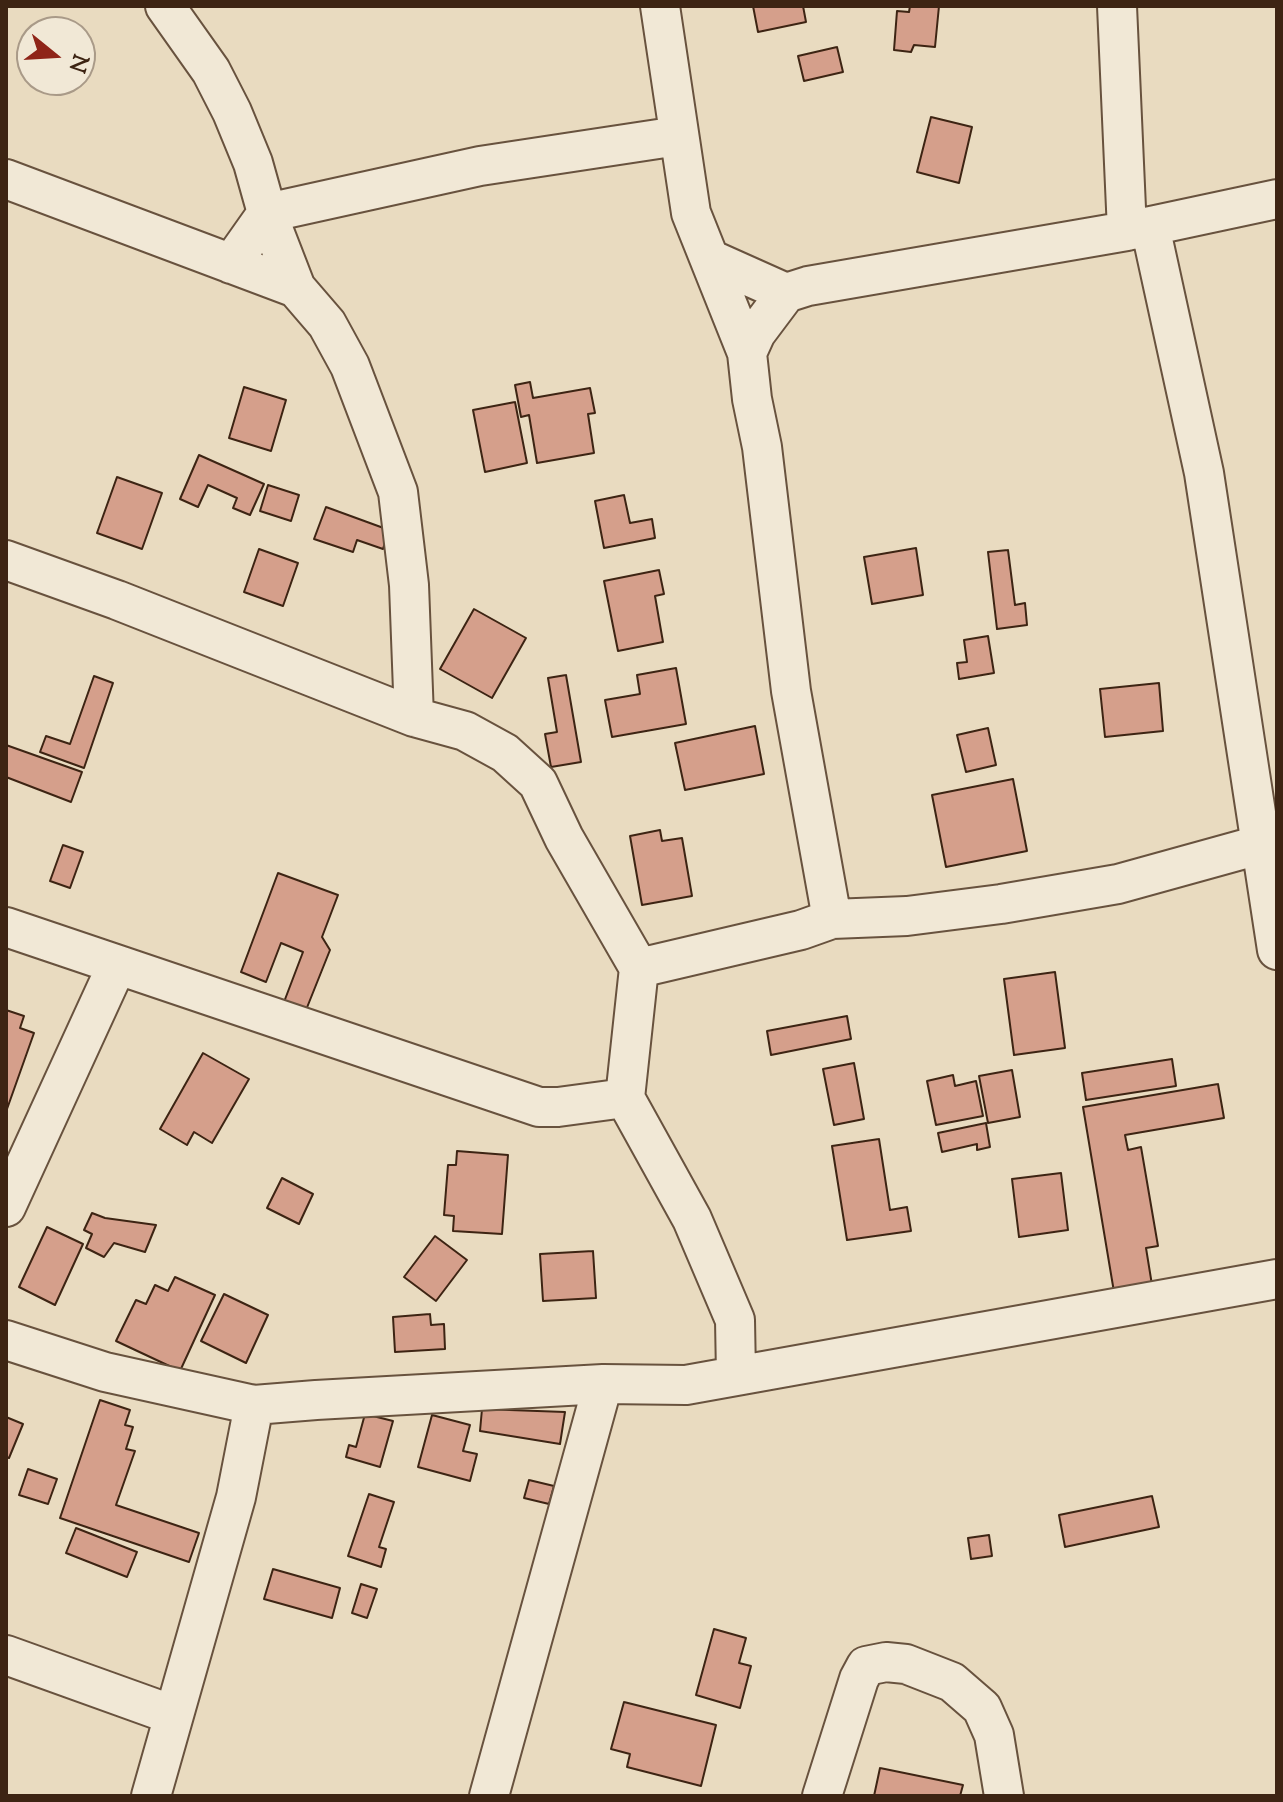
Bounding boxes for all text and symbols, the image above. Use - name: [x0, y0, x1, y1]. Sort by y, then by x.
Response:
- north arrow: [16, 16, 96, 96]
- text: N: [59, 50, 95, 76]

